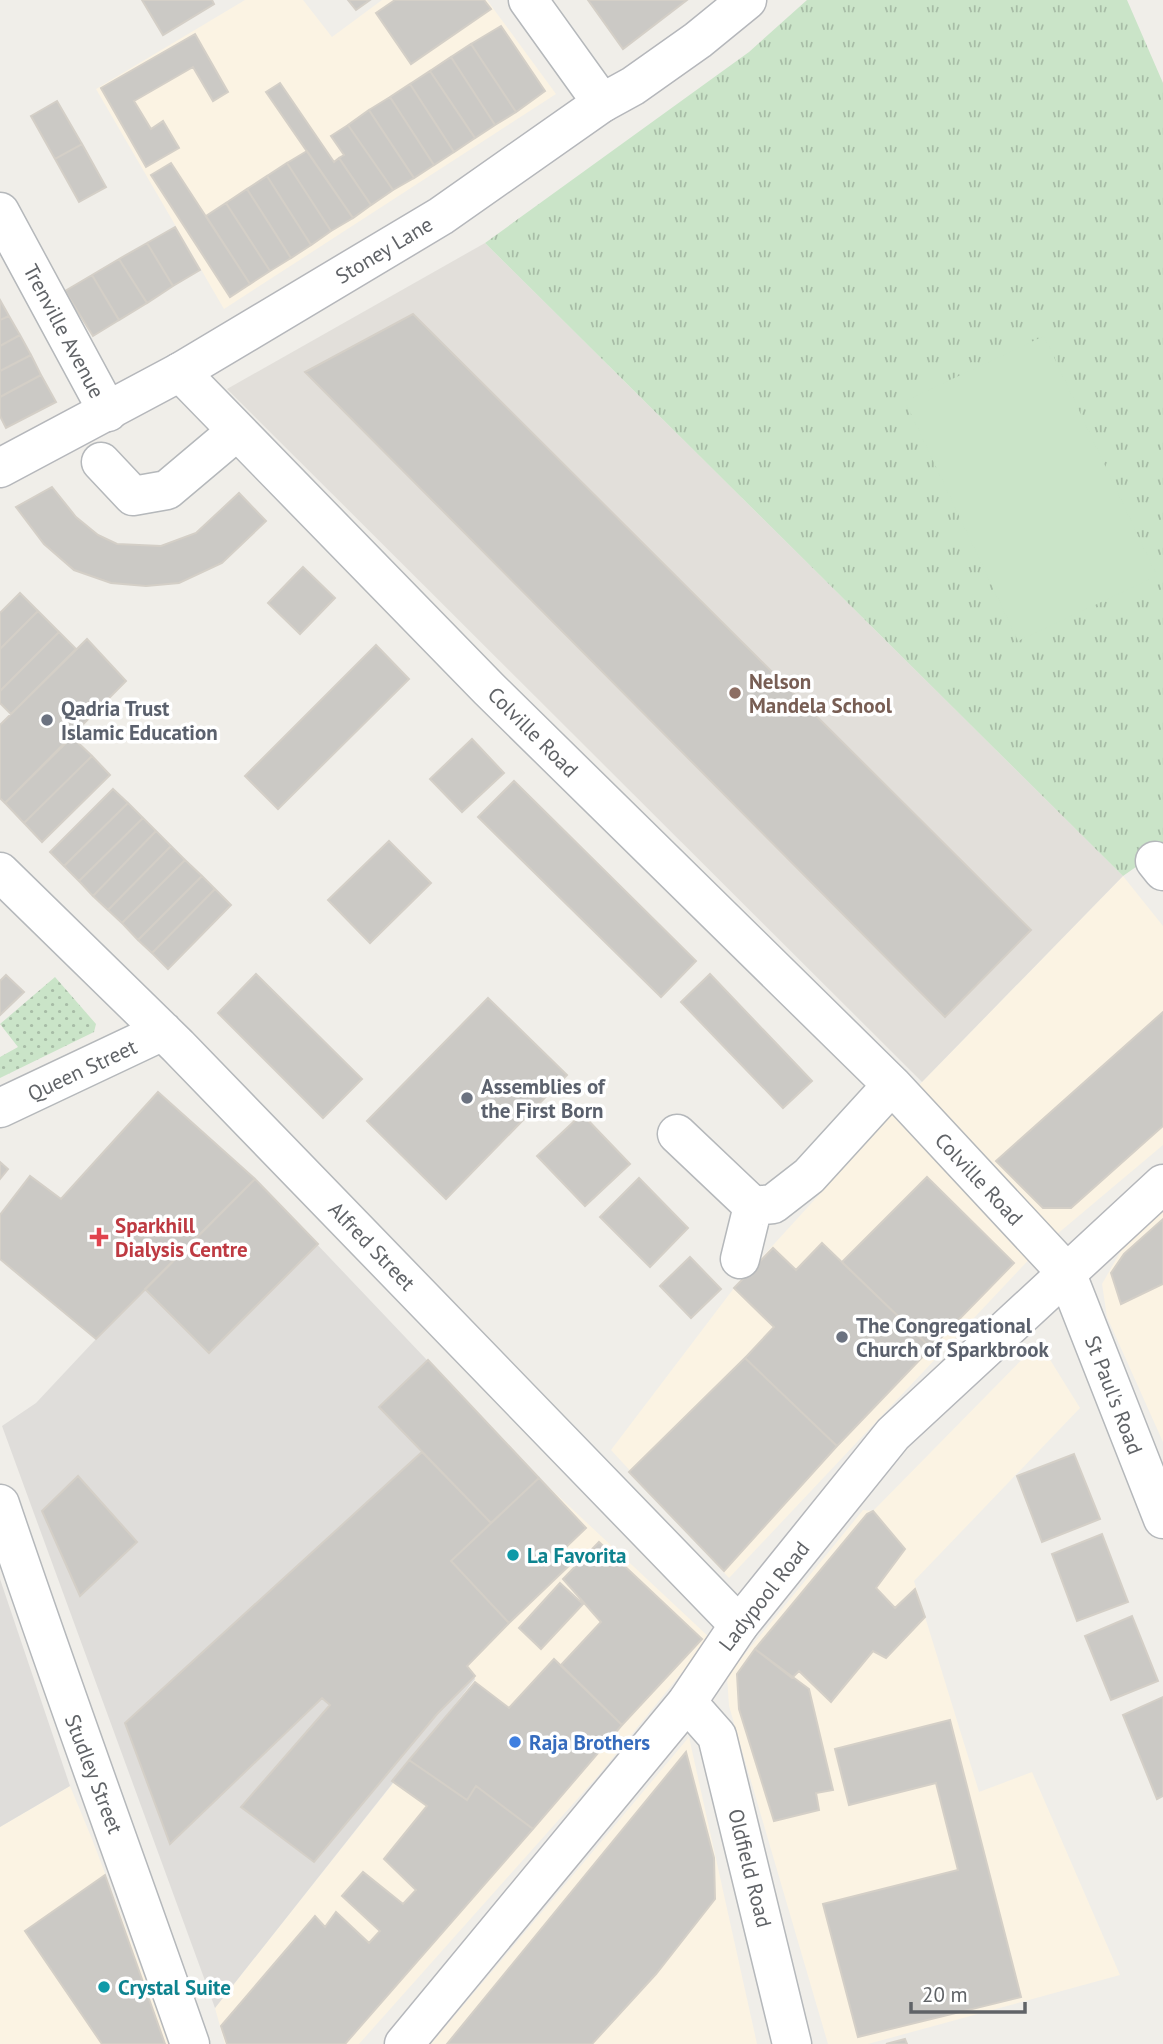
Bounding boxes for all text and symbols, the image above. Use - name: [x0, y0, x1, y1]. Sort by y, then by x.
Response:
- street label: Stoney Lane: [330, 210, 438, 290]
- street label: Trenville Avenue: [17, 259, 111, 403]
- place label: Nelson Mandela School: [749, 668, 893, 719]
- street label: Colville Road: [482, 681, 584, 783]
- marker: Nelson Mandela School: [727, 685, 743, 701]
- place label: Qadria Trust Islamic Education: [61, 695, 218, 746]
- marker: Qadria Trust Islamic Education: [39, 712, 55, 728]
- street label: Queen Street: [23, 1033, 141, 1107]
- place label: Assemblies of the First Born: [481, 1073, 606, 1124]
- marker: Assemblies of the First Born: [459, 1090, 475, 1106]
- street label: Colville Road: [929, 1127, 1029, 1231]
- street label: Alfred Street: [323, 1196, 421, 1296]
- place label: Sparkhill Dialysis Centre: [115, 1212, 248, 1263]
- marker: Sparkhill Dialysis Centre: [89, 1227, 109, 1247]
- place label: The Congregational Church of Sparkbrook: [856, 1312, 1050, 1363]
- marker: The Congregational Church of Sparkbrook: [834, 1329, 850, 1345]
- street label: St Paul's Road: [1079, 1332, 1149, 1458]
- street label: Ladypool Road: [713, 1536, 815, 1656]
- place label: La Favorita: [527, 1542, 627, 1569]
- marker: La Favorita: [505, 1547, 521, 1563]
- street label: Studley Street: [59, 1711, 129, 1837]
- place label: Raja Brothers: [529, 1729, 650, 1756]
- marker: Raja Brothers: [507, 1734, 523, 1750]
- street label: Oldfield Road: [722, 1806, 778, 1930]
- scale bar: [911, 1970, 1025, 2014]
- place label: Crystal Suite: [118, 1974, 231, 2001]
- marker: Crystal Suite: [96, 1979, 112, 1995]
- text: 20 m: [922, 1981, 968, 2008]

